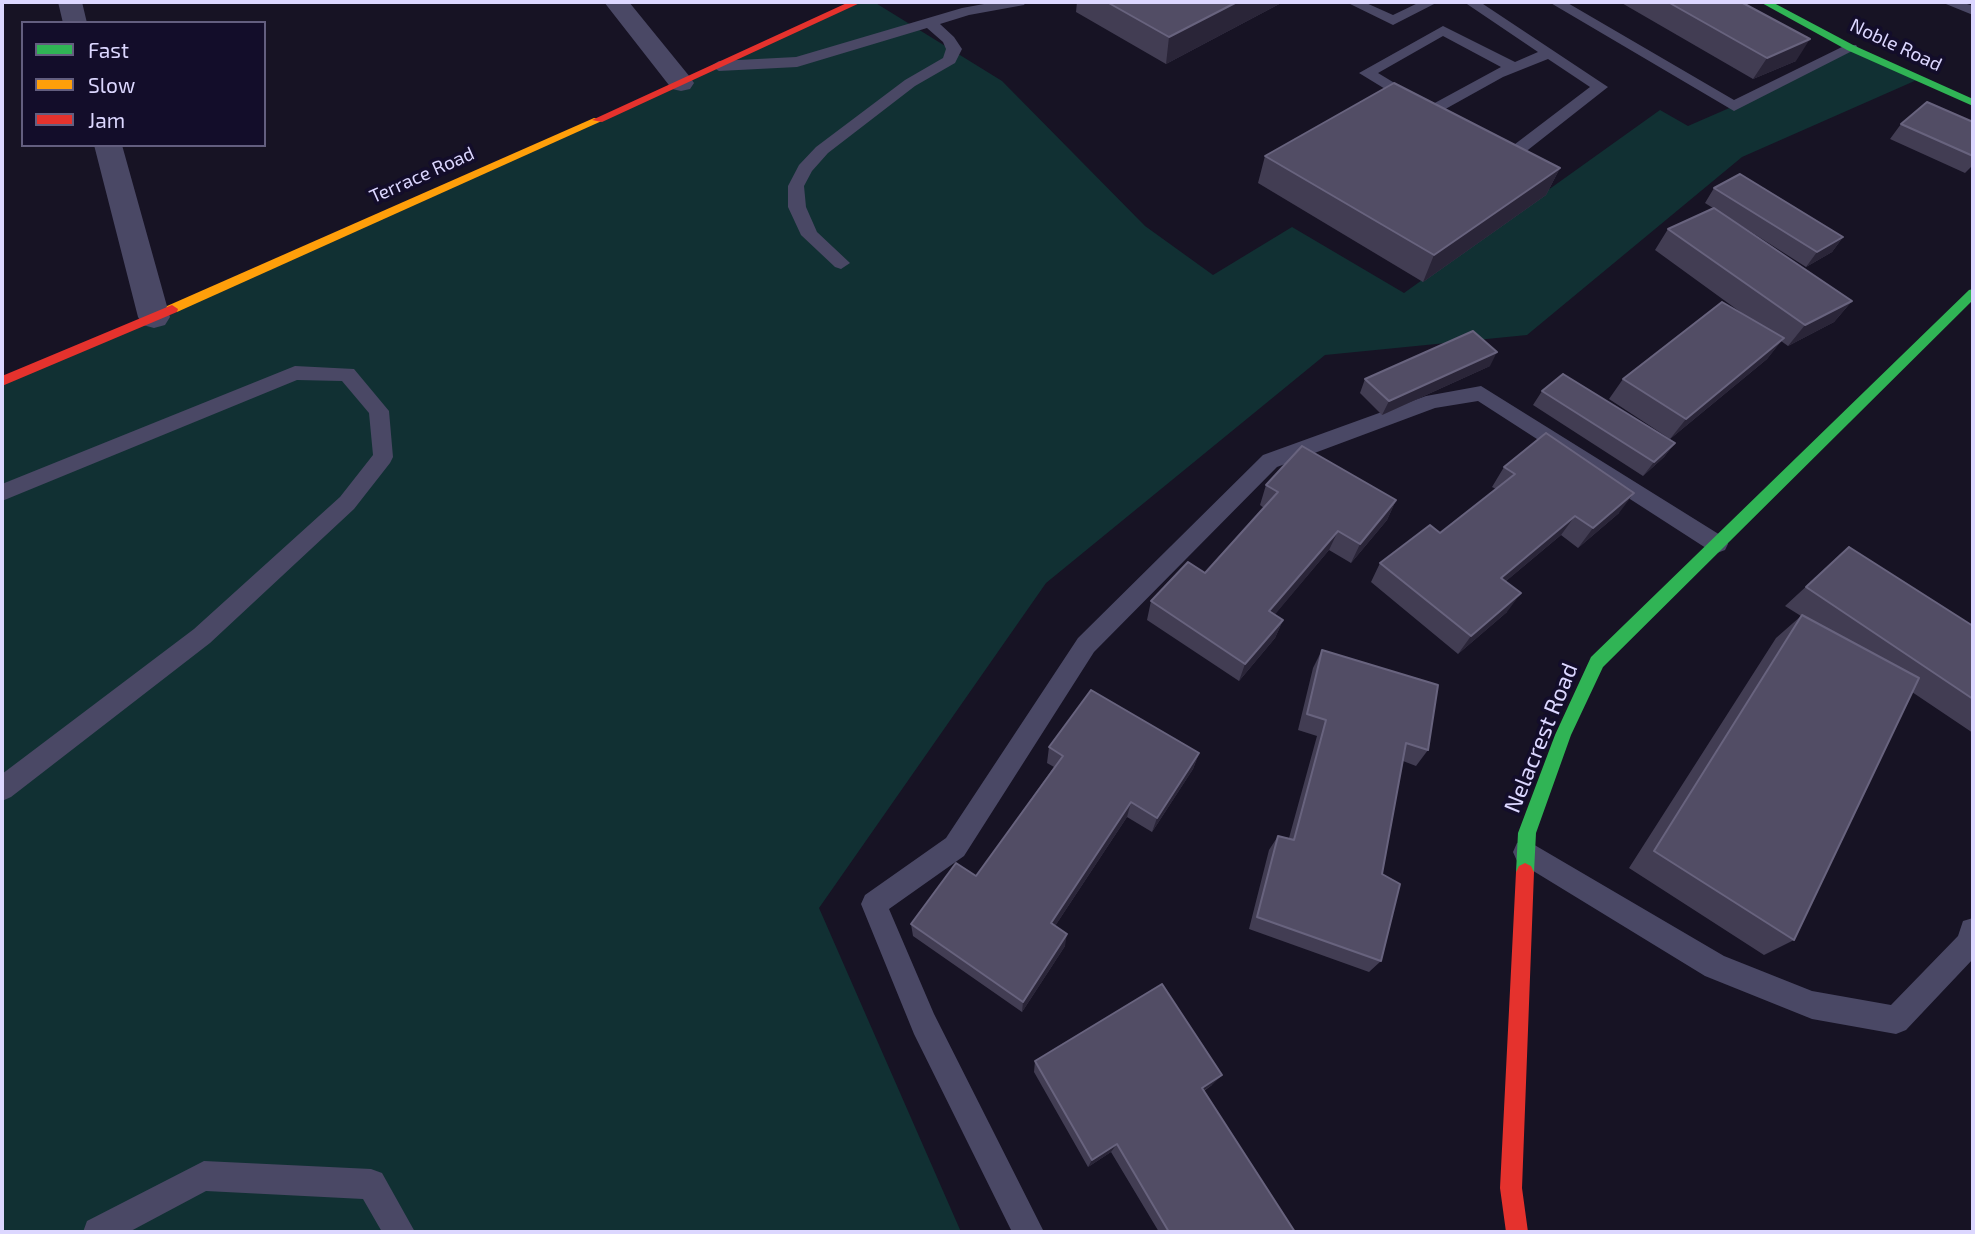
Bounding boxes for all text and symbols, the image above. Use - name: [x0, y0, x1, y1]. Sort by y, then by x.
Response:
- street label: Noble Road: [1846, 14, 1946, 76]
- legend: [21, 21, 266, 147]
- text: Fast: [88, 37, 129, 62]
- text: Slow: [88, 72, 135, 97]
- text: Jam: [88, 107, 125, 132]
- street label: Terrace Road: [366, 142, 478, 208]
- street label: Nelacrest Road: [1498, 659, 1584, 817]

